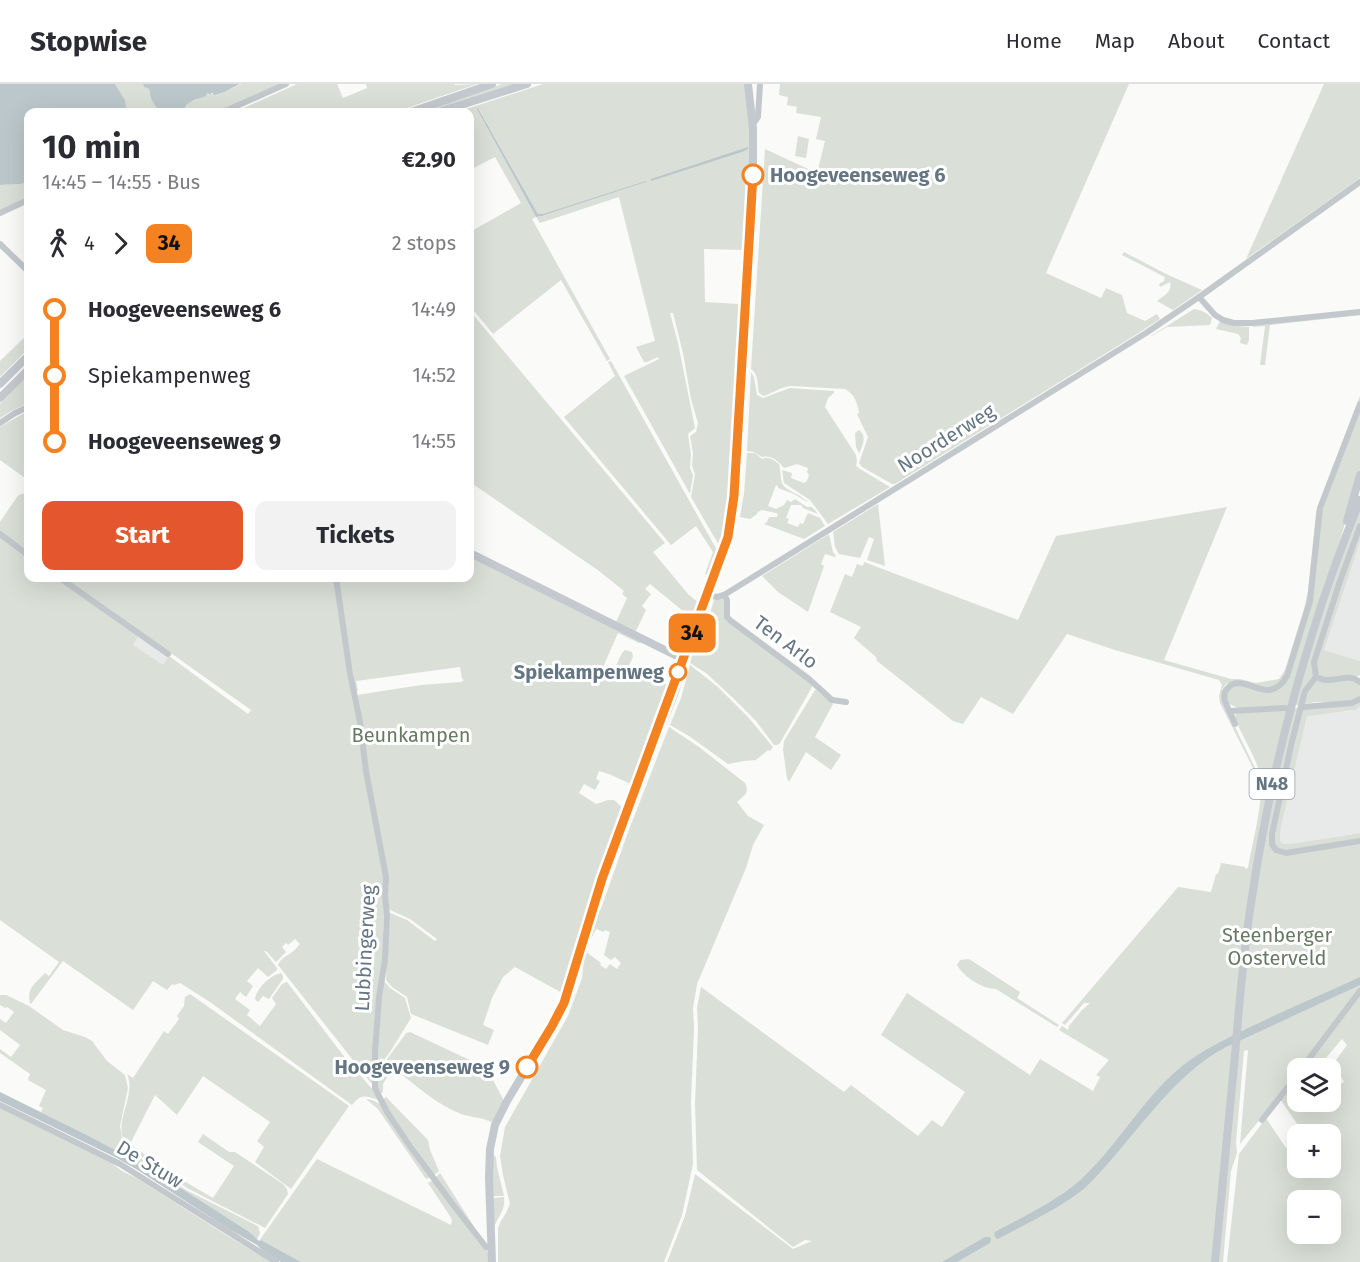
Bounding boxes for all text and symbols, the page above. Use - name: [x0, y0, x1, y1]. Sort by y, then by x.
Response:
- text: Stopwise: [30, 25, 147, 58]
- text: Home: [1006, 28, 1062, 54]
- text: Map: [1095, 28, 1135, 54]
- text: About: [1168, 28, 1225, 54]
- text: Contact: [1258, 28, 1330, 54]
- text: 10 min: [42, 127, 141, 167]
- text: €2.90: [402, 146, 456, 173]
- place label: Hoogeveenseweg 6: [770, 163, 946, 187]
- marker: Hoogeveenseweg 6: [742, 164, 764, 186]
- text: 14:45 – 14:55 · Bus: [42, 170, 200, 194]
- icon: walk: [42, 227, 75, 260]
- icon: forward: [104, 227, 137, 260]
- text: 34: [158, 230, 180, 256]
- text: 4: [84, 231, 95, 255]
- text: 2 stops: [392, 231, 456, 255]
- text: Hoogeveenseweg 6: [88, 296, 281, 323]
- text: 14:49: [411, 297, 456, 321]
- text: Spiekampenweg: [88, 362, 250, 389]
- text: 14:52: [412, 363, 456, 387]
- street label: Noorderweg: [893, 398, 1000, 477]
- text: Hoogeveenseweg 9: [88, 428, 281, 455]
- text: 14:55: [412, 429, 456, 453]
- button: Start: [42, 501, 243, 570]
- button: Tickets: [255, 501, 456, 570]
- street label: Ten Arlo: [749, 610, 823, 674]
- line badge: 34: [665, 614, 719, 652]
- text: 34: [681, 620, 703, 646]
- place label: Spiekampenweg: [514, 660, 665, 684]
- marker: Spiekampenweg: [669, 663, 687, 681]
- park label: Beunkampen: [352, 723, 470, 747]
- road number: N48: [1250, 769, 1294, 799]
- street label: Lubbingerweg: [350, 883, 380, 1012]
- park label: Steenberger Oosterveld: [1222, 923, 1332, 970]
- place label: Hoogeveenseweg 9: [334, 1055, 510, 1079]
- marker: Hoogeveenseweg 9: [516, 1056, 538, 1078]
- map controls: [1287, 1058, 1341, 1244]
- button: layers: [1287, 1058, 1341, 1112]
- button: +: [1287, 1124, 1341, 1178]
- street label: De Stuw: [112, 1135, 188, 1193]
- button: −: [1287, 1190, 1341, 1244]

